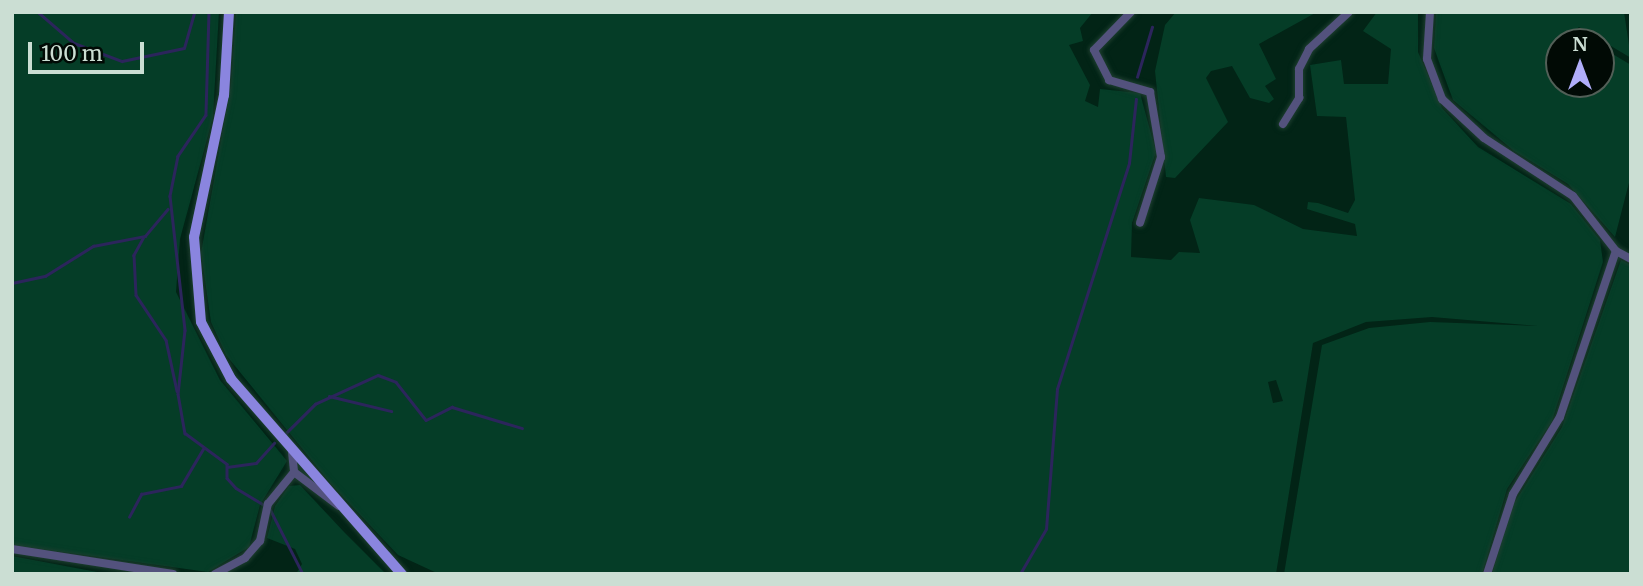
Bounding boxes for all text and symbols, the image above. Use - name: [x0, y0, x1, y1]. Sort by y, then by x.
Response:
- scale bar: [32, 28, 147, 72]
- north arrow: [1545, 28, 1615, 98]
- text: N: [1572, 32, 1588, 56]
- text: 100 m: [41, 40, 103, 67]

